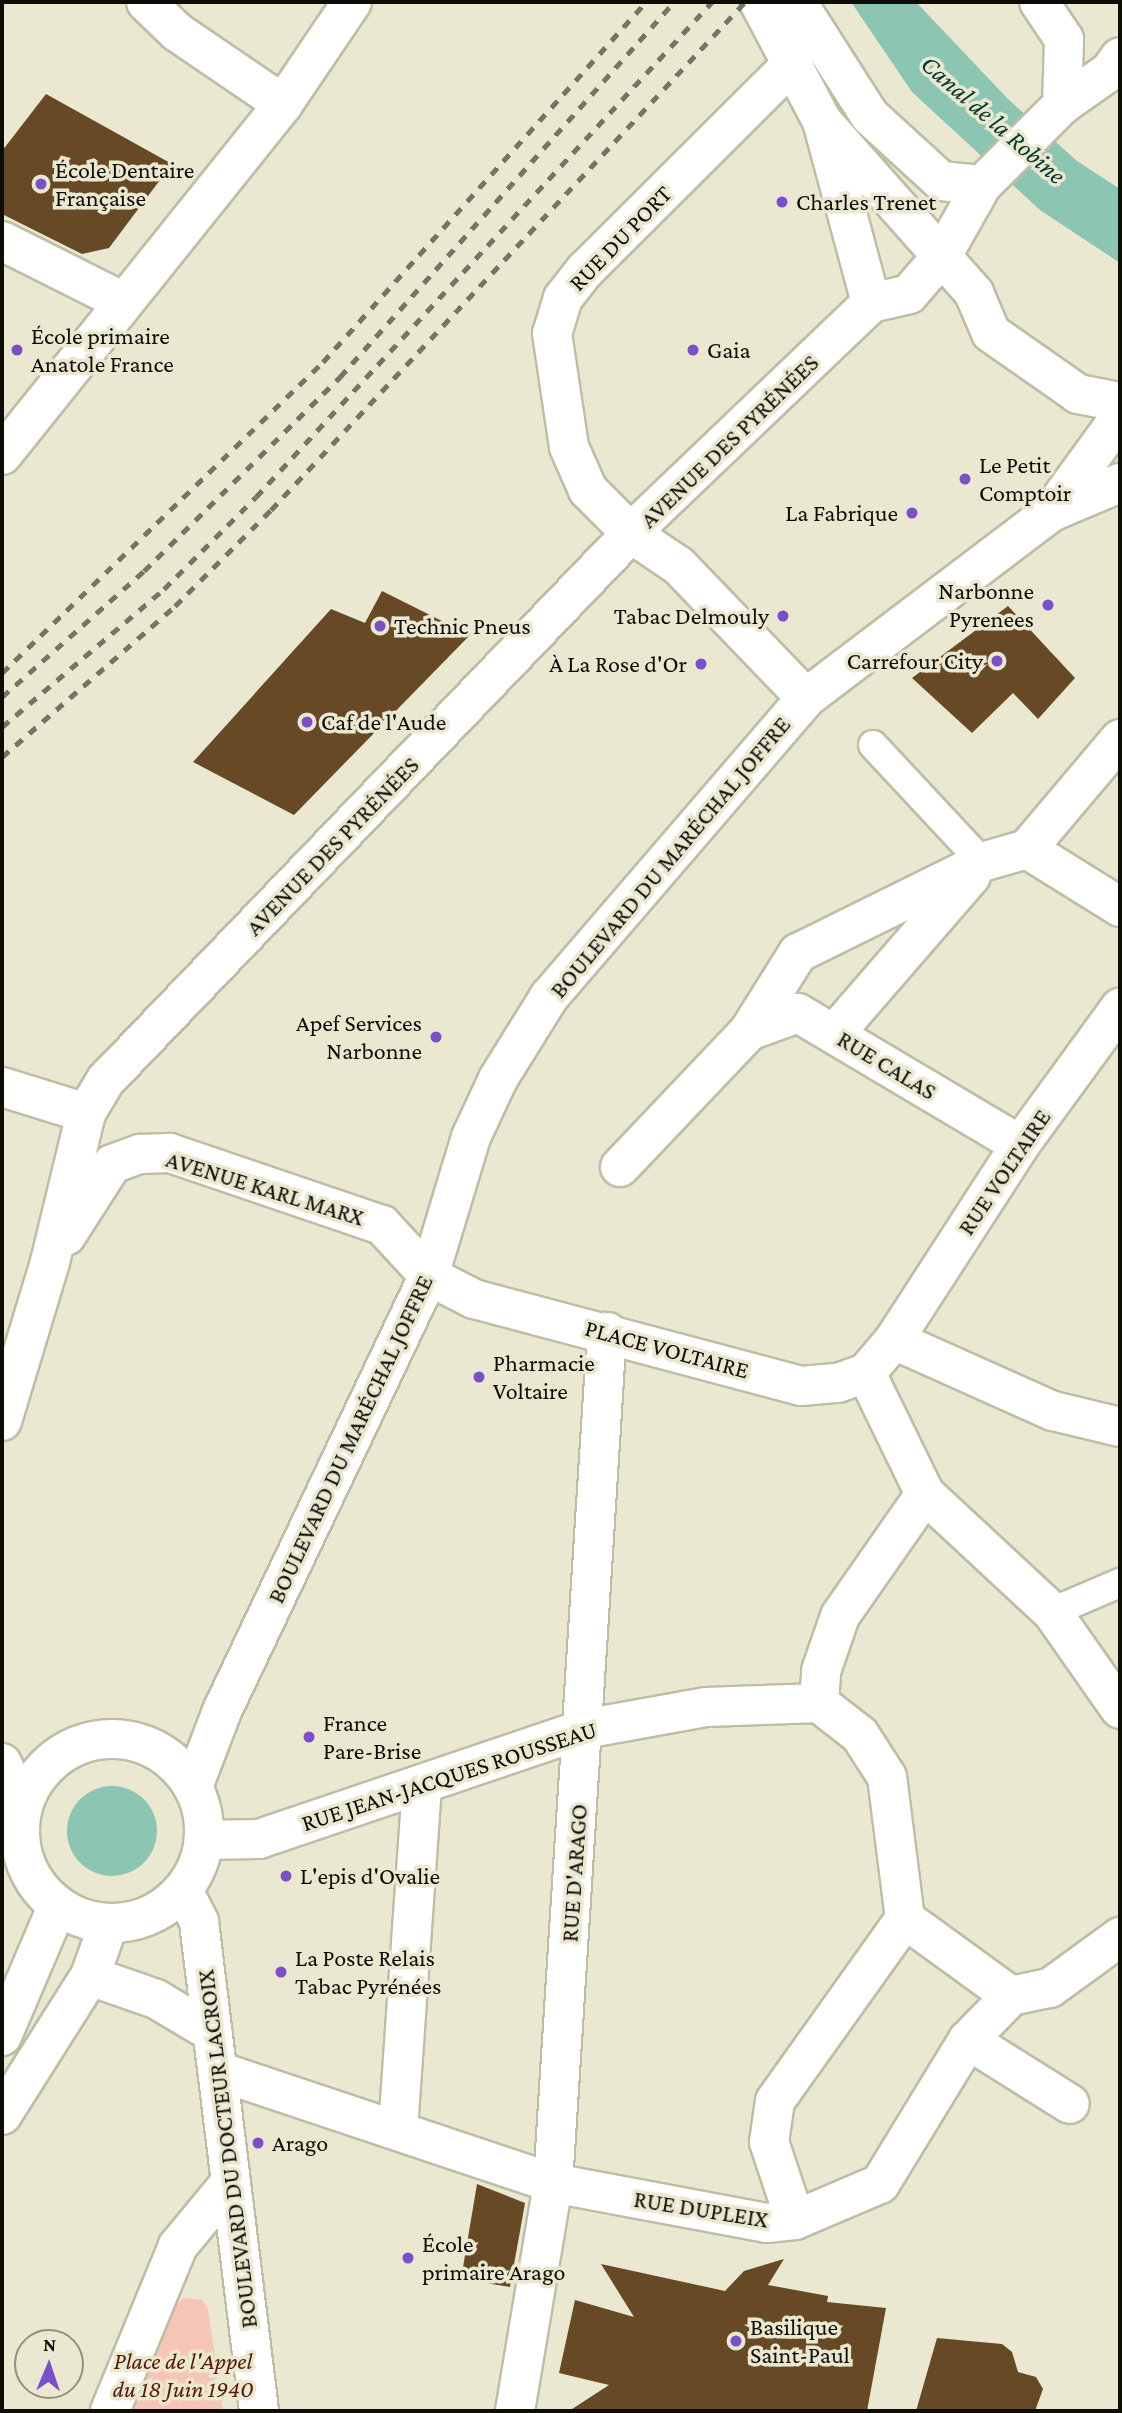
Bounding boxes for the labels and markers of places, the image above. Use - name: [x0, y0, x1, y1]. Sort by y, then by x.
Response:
- place label: École Dentaire Française: [55, 156, 194, 212]
- marker: École Dentaire Française: [33, 176, 49, 192]
- place label: Charles Trenet: [796, 188, 936, 216]
- marker: Charles Trenet: [774, 194, 790, 210]
- place label: École primaire Anatole France: [31, 322, 174, 378]
- place label: Gaia: [707, 336, 751, 364]
- marker: École primaire Anatole France: [9, 342, 25, 358]
- marker: Gaia: [685, 342, 701, 358]
- place label: Le Petit Comptoir: [979, 451, 1071, 507]
- marker: Le Petit Comptoir: [957, 471, 973, 487]
- place label: La Fabrique: [785, 499, 898, 527]
- marker: La Fabrique: [904, 505, 920, 521]
- place label: Narbonne Pyrenees: [938, 577, 1034, 633]
- marker: Narbonne Pyrenees: [1040, 597, 1056, 613]
- place label: Tabac Delmouly: [614, 602, 769, 630]
- marker: Tabac Delmouly: [775, 608, 791, 624]
- place label: Technic Pneus: [394, 612, 531, 640]
- marker: Technic Pneus: [372, 618, 388, 634]
- place label: Carrefour City: [847, 647, 983, 675]
- place label: À La Rose d'Or: [549, 650, 687, 678]
- marker: Carrefour City: [989, 653, 1005, 669]
- marker: À La Rose d'Or: [693, 656, 709, 672]
- place label: Caf de l'Aude: [321, 708, 446, 736]
- marker: Caf de l'Aude: [299, 714, 315, 730]
- place label: Apef Services Narbonne: [296, 1009, 422, 1065]
- marker: Apef Services Narbonne: [428, 1029, 444, 1045]
- place label: Pharmacie Voltaire: [493, 1349, 595, 1405]
- marker: Pharmacie Voltaire: [471, 1369, 487, 1385]
- place label: France Pare-Brise: [323, 1709, 421, 1765]
- marker: France Pare-Brise: [301, 1729, 317, 1745]
- place label: L'epis d'Ovalie: [300, 1862, 440, 1890]
- marker: L'epis d'Ovalie: [278, 1868, 294, 1884]
- place label: La Poste Relais Tabac Pyrénées: [295, 1944, 441, 2000]
- marker: La Poste Relais Tabac Pyrénées: [273, 1964, 289, 1980]
- place label: Arago: [272, 2129, 328, 2157]
- marker: Arago: [250, 2135, 266, 2151]
- place label: École primaire Arago: [422, 2230, 565, 2286]
- marker: École primaire Arago: [400, 2250, 416, 2266]
- place label: Basilique Saint-Paul: [750, 2313, 850, 2369]
- marker: Basilique Saint-Paul: [728, 2333, 744, 2349]

